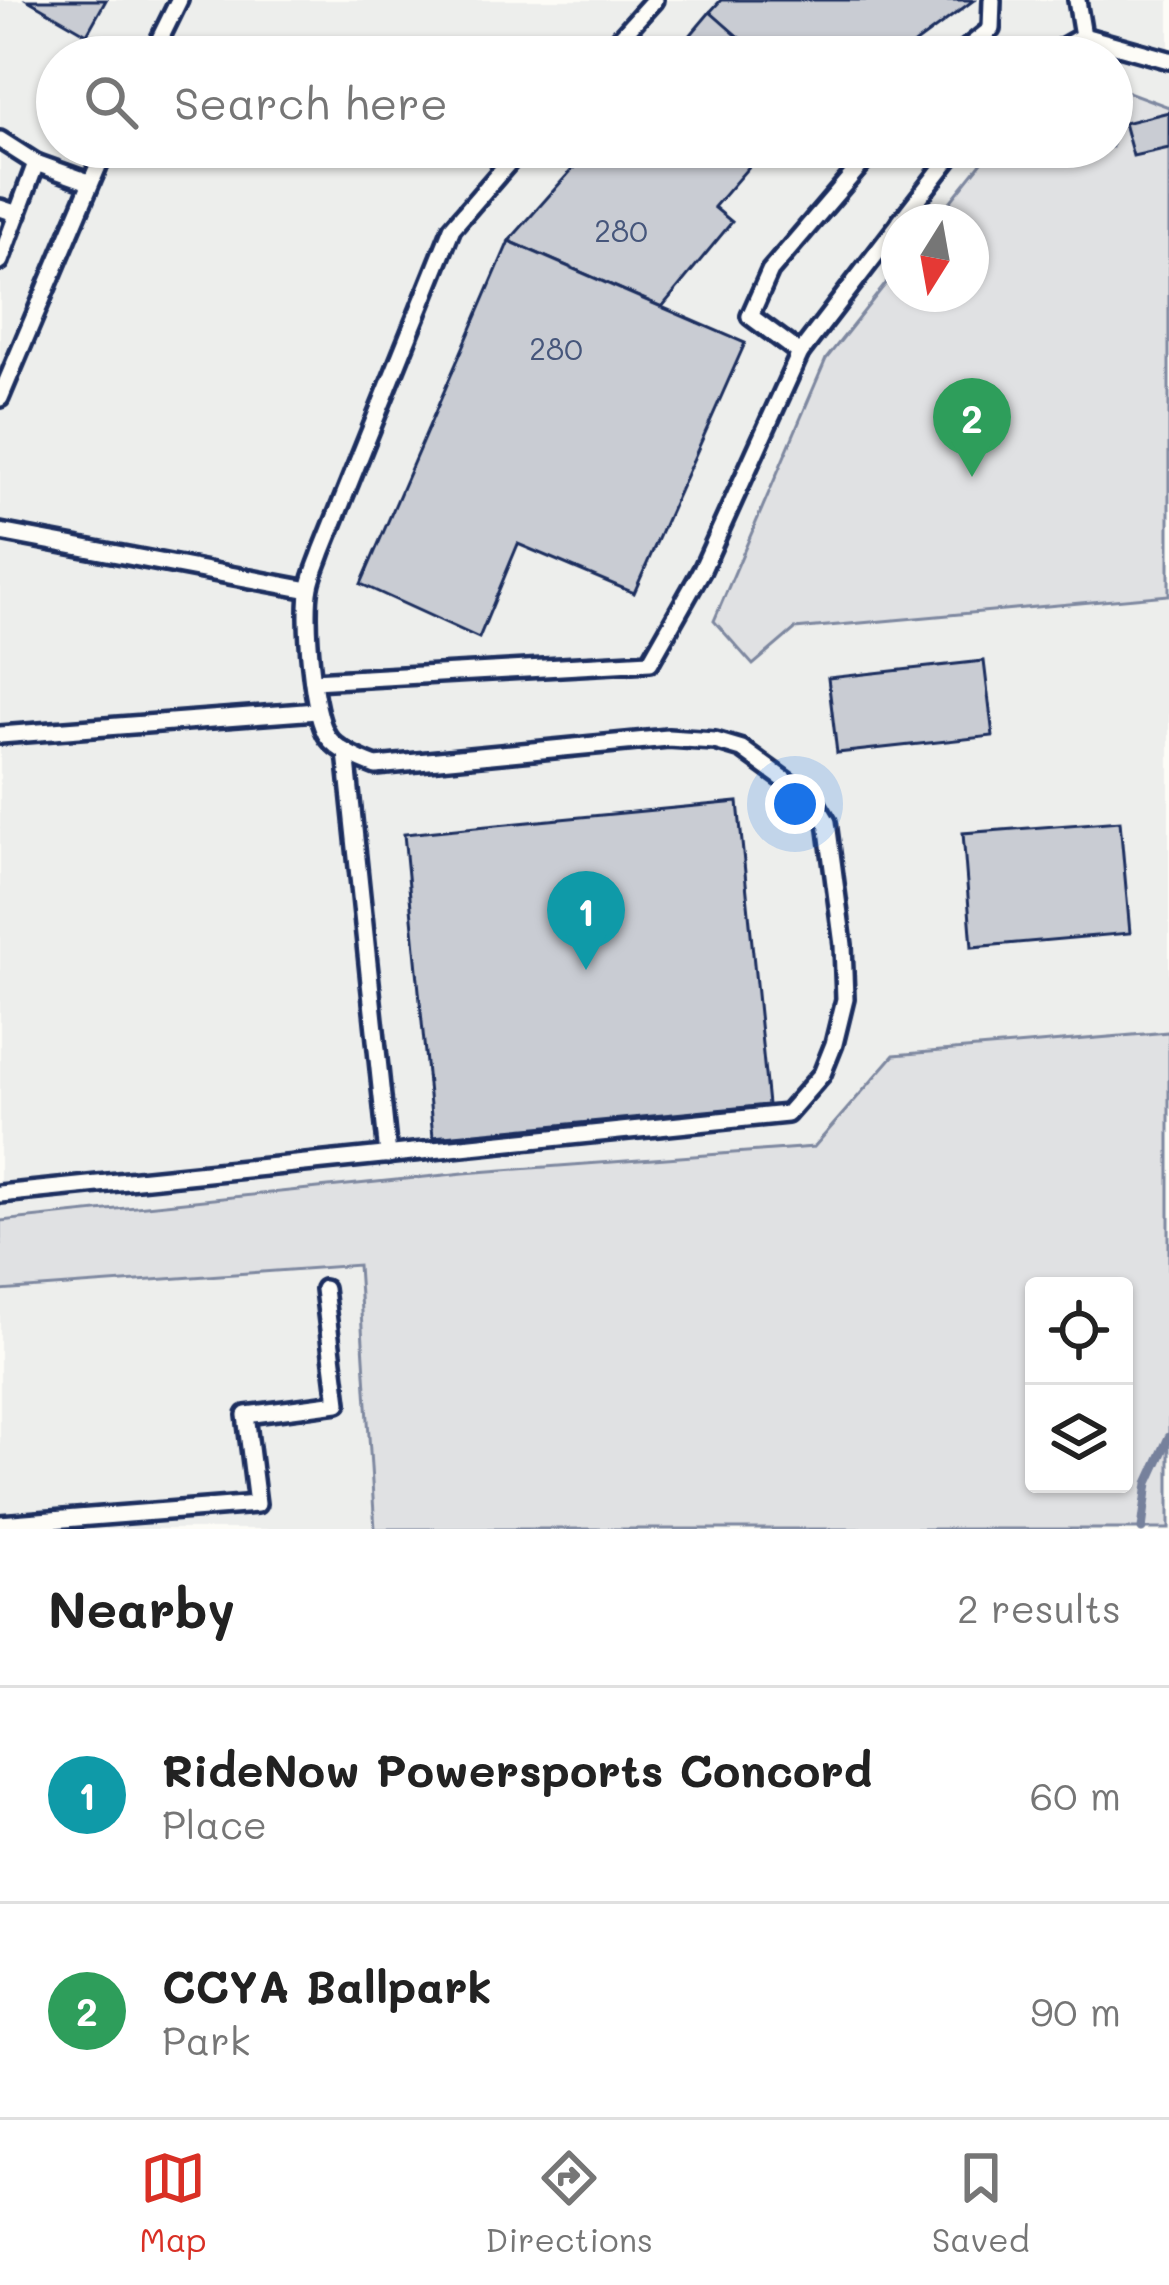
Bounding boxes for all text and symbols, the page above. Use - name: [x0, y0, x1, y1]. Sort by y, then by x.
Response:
- search box: [36, 36, 1133, 168]
- icon: search: [78, 69, 144, 135]
- text: Search here: [174, 73, 448, 131]
- north arrow: [881, 204, 989, 312]
- house number: 280: [594, 210, 648, 250]
- house number: 280: [529, 328, 583, 368]
- pin: 2: [933, 378, 1011, 477]
- your location: [765, 774, 825, 834]
- pin: 1: [547, 871, 625, 970]
- map controls: [1025, 1277, 1133, 1493]
- button: locate: [1025, 1277, 1133, 1385]
- button: layers: [1025, 1385, 1133, 1493]
- text: Nearby: [48, 1574, 235, 1641]
- text: 2 results: [957, 1582, 1121, 1633]
- text: RideNow Powersports Concord: [162, 1740, 872, 1798]
- text: 1: [78, 1769, 96, 1820]
- text: 60 m: [1030, 1769, 1121, 1820]
- text: Place: [162, 1798, 267, 1849]
- text: CCYA Ballpark: [162, 1956, 492, 2014]
- text: 2: [76, 1985, 98, 2036]
- text: 90 m: [1030, 1985, 1121, 2036]
- text: Park: [162, 2014, 250, 2065]
- tab: Map: [139, 2145, 207, 2260]
- tab: Directions: [485, 2145, 653, 2260]
- tab: Saved: [932, 2145, 1030, 2260]

